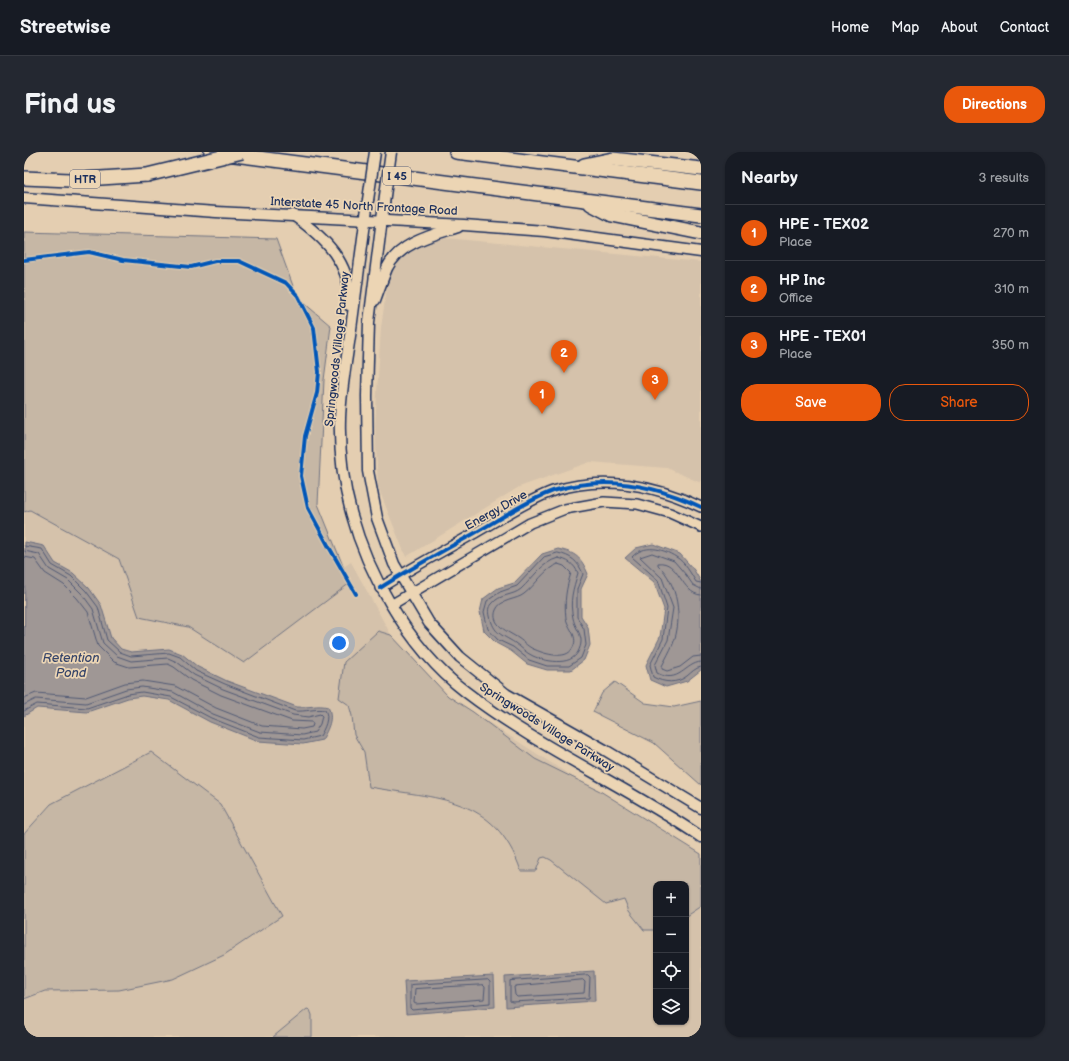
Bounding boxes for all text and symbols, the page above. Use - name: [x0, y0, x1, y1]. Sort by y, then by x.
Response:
- text: Streetwise: [20, 16, 111, 39]
- text: Home: [831, 19, 869, 36]
- text: Map: [891, 19, 919, 36]
- text: About: [941, 19, 978, 36]
- text: Contact: [1000, 19, 1049, 36]
- button: Directions: [944, 86, 1045, 123]
- text: Find us: [24, 88, 116, 121]
- road number: I 45: [383, 167, 411, 185]
- text: Nearby: [741, 168, 798, 188]
- road number: HTR: [70, 170, 100, 188]
- text: 3 results: [978, 170, 1029, 186]
- street label: Interstate 45 North Frontage Road: [270, 194, 458, 219]
- text: HPE - TEX02: [779, 215, 869, 234]
- text: 1: [751, 225, 757, 241]
- text: 270 m: [993, 225, 1029, 241]
- text: Place: [779, 234, 812, 250]
- street label: Springwoods Village Parkway: [322, 270, 353, 428]
- text: HP Inc: [779, 271, 825, 290]
- text: 2: [750, 281, 758, 297]
- text: 310 m: [994, 281, 1029, 297]
- text: Office: [779, 290, 813, 306]
- text: HPE - TEX01: [779, 327, 866, 346]
- text: 3: [750, 337, 758, 353]
- text: 350 m: [992, 337, 1029, 353]
- pin: 2: [551, 340, 577, 373]
- text: Place: [779, 346, 812, 362]
- pin: 3: [642, 367, 668, 400]
- pin: 1: [529, 381, 555, 414]
- button: Save: [741, 384, 881, 421]
- button: Share: [889, 384, 1029, 421]
- street label: Energy Drive: [462, 487, 530, 534]
- your location: [329, 633, 349, 653]
- water label: Retention Pond: [42, 650, 100, 681]
- street label: Springwoods Village Parkway: [477, 680, 617, 775]
- map controls: [653, 881, 689, 1025]
- button: +: [653, 881, 689, 917]
- button: −: [653, 917, 689, 953]
- button: locate: [653, 953, 689, 989]
- button: layers: [653, 989, 689, 1025]

